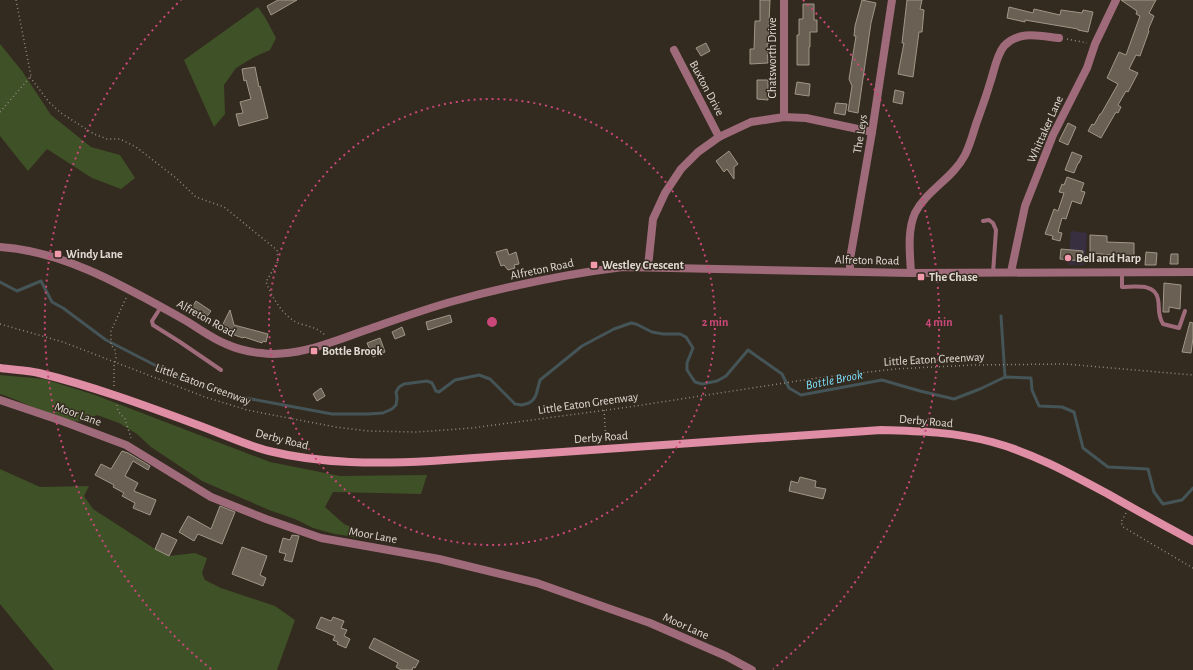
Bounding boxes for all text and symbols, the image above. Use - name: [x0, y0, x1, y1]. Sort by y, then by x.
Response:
- street label: Chatsworth Drive: [766, 18, 778, 98]
- street label: Buxton Drive: [688, 59, 726, 117]
- street label: Whittaker Lane: [1025, 94, 1065, 164]
- street label: The Leys: [851, 114, 870, 155]
- place label: Windy Lane: [66, 248, 123, 261]
- marker: Windy Lane: [53, 249, 63, 259]
- place label: Bell and Harp: [1076, 252, 1141, 264]
- street label: Alfreton Road: [835, 253, 899, 267]
- marker: Bell and Harp: [1063, 253, 1073, 263]
- street label: Alfreton Road: [509, 256, 575, 282]
- place label: Westley Crescent: [602, 259, 684, 272]
- marker: Westley Crescent: [589, 260, 599, 270]
- place label: The Chase: [929, 271, 978, 283]
- marker: The Chase: [916, 272, 926, 282]
- street label: Alfreton Road: [175, 297, 237, 339]
- centre of rings: [485, 315, 499, 329]
- text: 2 min: [702, 316, 728, 328]
- text: 4 min: [925, 316, 953, 328]
- place label: Bottle Brook: [322, 345, 382, 357]
- marker: Bottle Brook: [309, 346, 319, 356]
- street label: Little Eaton Greenway: [883, 350, 985, 369]
- street label: Little Eaton Greenway: [153, 361, 252, 408]
- water label: Bottle Brook: [805, 369, 864, 392]
- street label: Little Eaton Greenway: [537, 390, 639, 417]
- street label: Moor Lane: [53, 400, 103, 428]
- street label: Derby Road: [898, 413, 953, 430]
- street label: Derby Road: [254, 427, 310, 452]
- street label: Derby Road: [574, 429, 629, 446]
- street label: Moor Lane: [348, 525, 398, 545]
- street label: Moor Lane: [661, 611, 711, 641]

